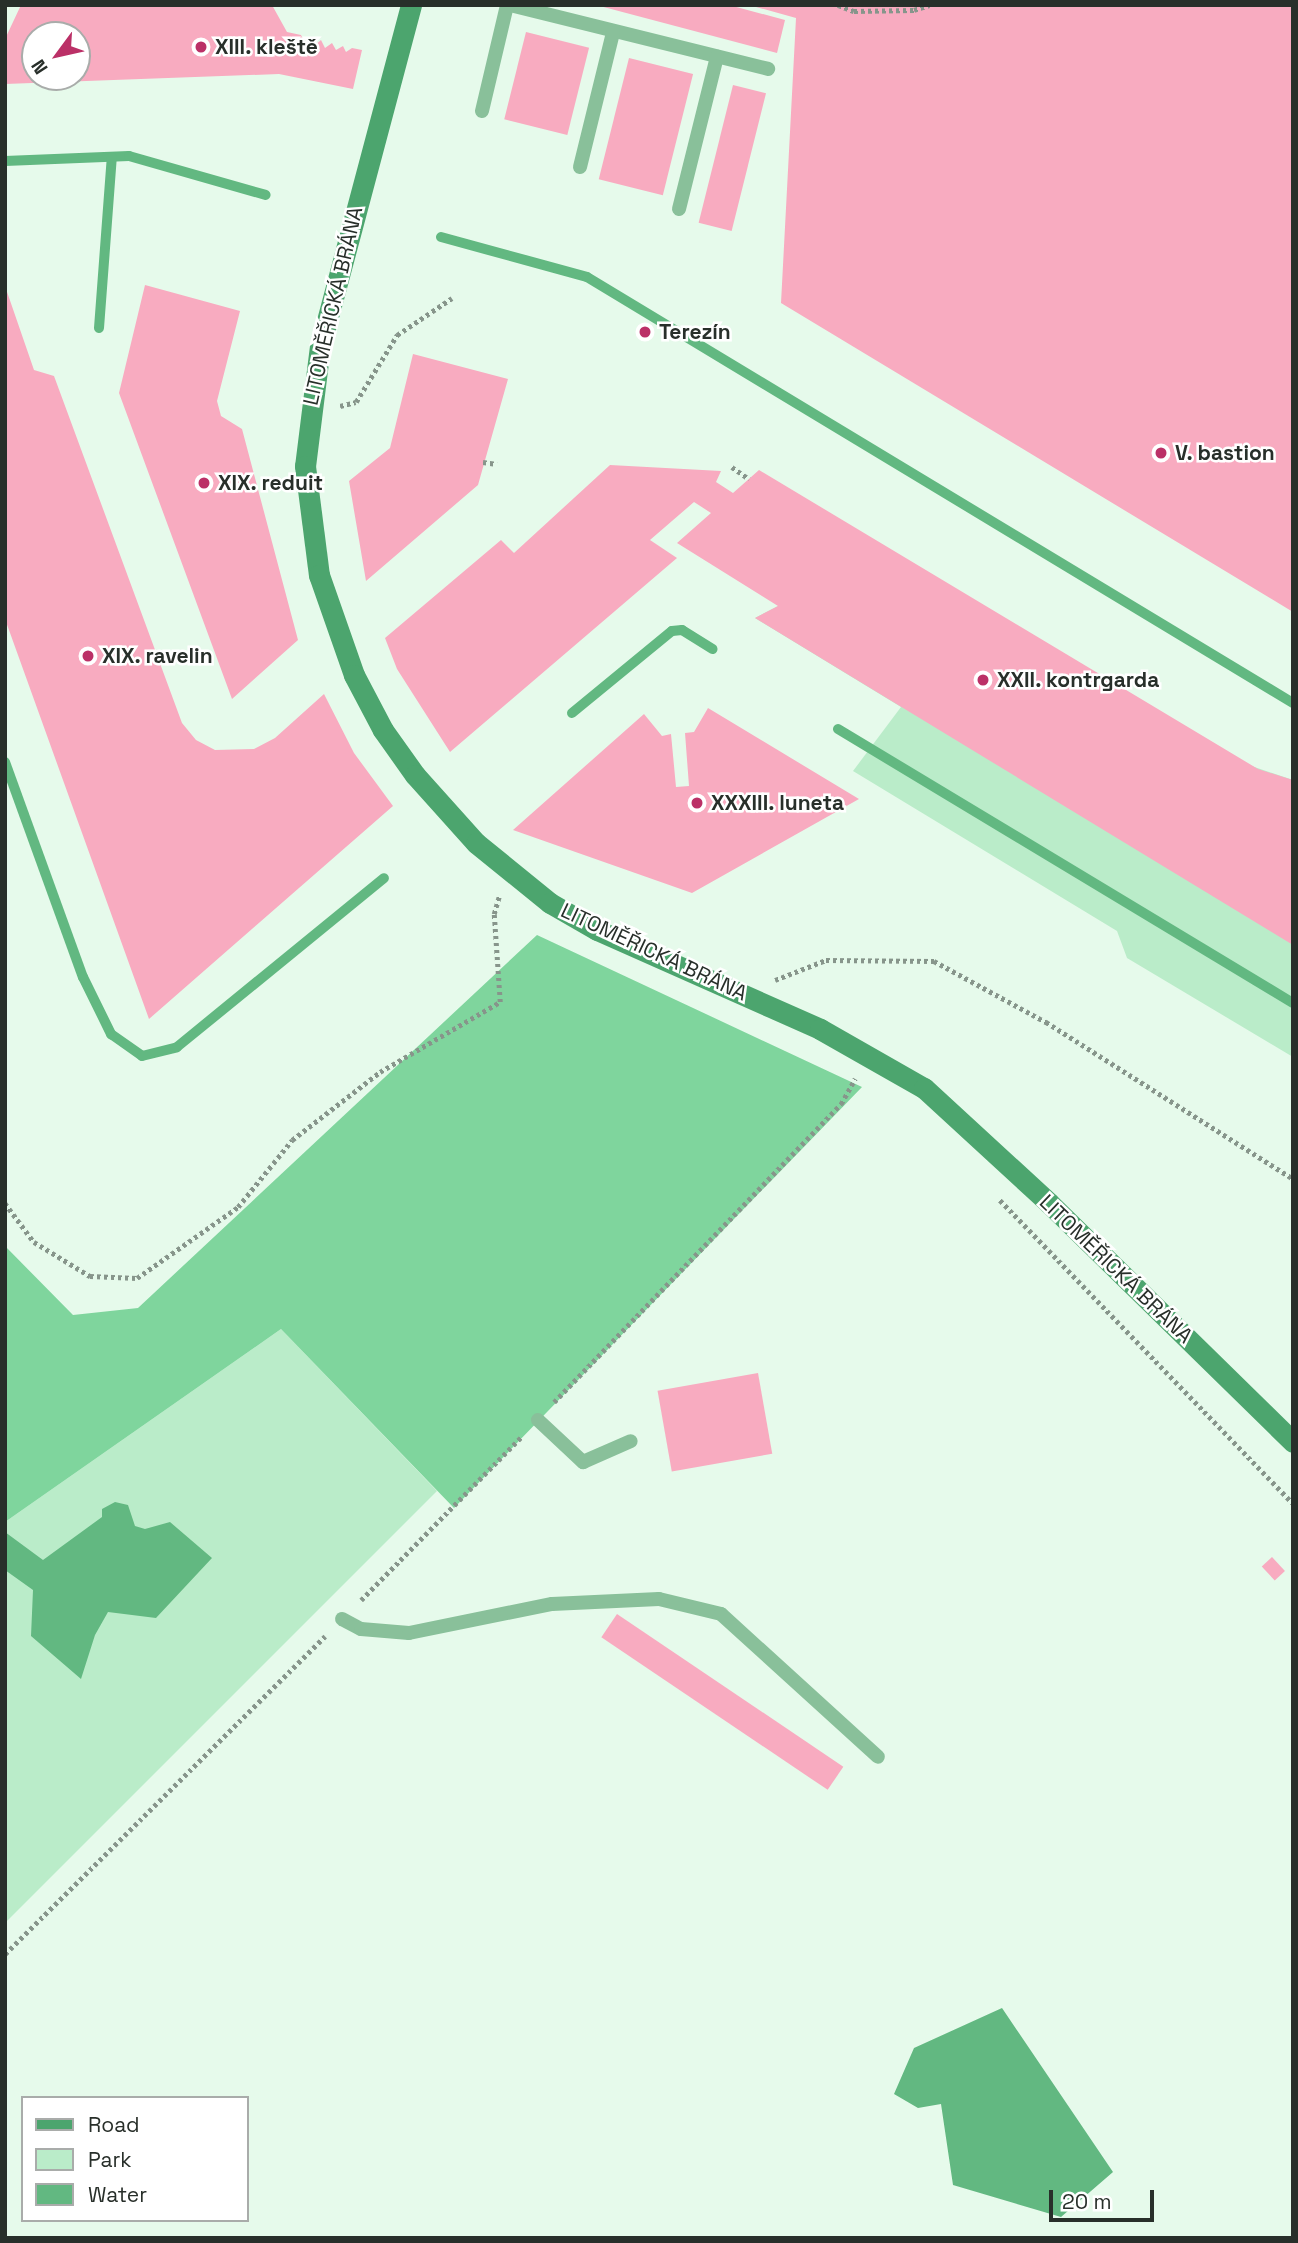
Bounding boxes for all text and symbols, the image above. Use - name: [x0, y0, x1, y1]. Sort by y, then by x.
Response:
- north arrow: [21, 21, 91, 91]
- place label: XIII. kleště: [215, 34, 318, 60]
- marker: XIII. kleště: [193, 39, 209, 55]
- text: N: [26, 54, 54, 79]
- street label: LITOMĚŘICKÁ BRÁNA: [298, 204, 368, 408]
- place label: Terezín: [659, 319, 731, 345]
- marker: Terezín: [637, 324, 653, 340]
- place label: V. bastion: [1175, 440, 1275, 466]
- marker: V. bastion: [1153, 445, 1169, 461]
- place label: XIX. reduit: [218, 470, 324, 496]
- marker: XIX. reduit: [196, 475, 212, 491]
- place label: XIX. ravelin: [102, 643, 213, 669]
- marker: XIX. ravelin: [80, 648, 96, 664]
- place label: XXII. kontrgarda: [997, 667, 1160, 693]
- marker: XXII. kontrgarda: [975, 672, 991, 688]
- place label: XXXIII. luneta: [711, 790, 845, 816]
- marker: XXXIII. luneta: [689, 795, 705, 811]
- street label: LITOMĚŘICKÁ BRÁNA: [557, 898, 751, 1006]
- street label: LITOMĚŘICKÁ BRÁNA: [1034, 1189, 1198, 1349]
- legend: [21, 2096, 248, 2222]
- text: Road: [88, 2111, 140, 2138]
- text: Park: [88, 2146, 132, 2173]
- scale bar: [1053, 2176, 1158, 2220]
- text: Water: [88, 2181, 147, 2208]
- text: 20 m: [1062, 2188, 1112, 2215]

